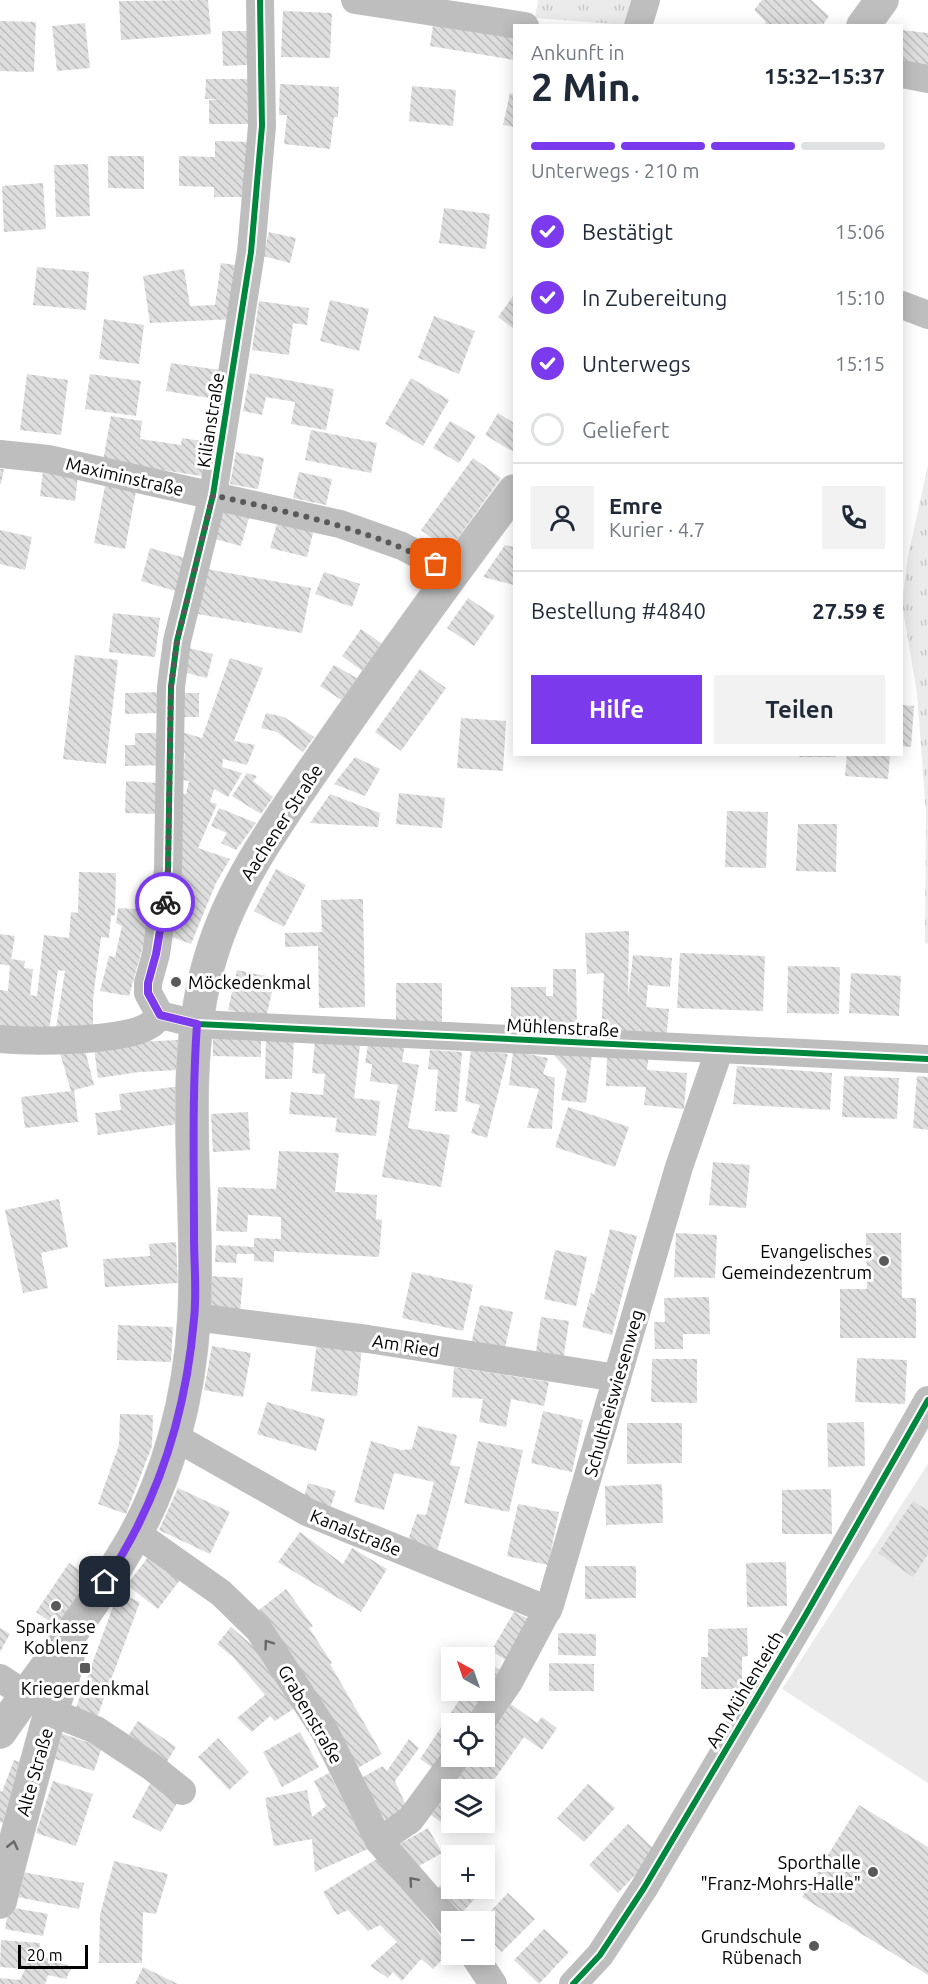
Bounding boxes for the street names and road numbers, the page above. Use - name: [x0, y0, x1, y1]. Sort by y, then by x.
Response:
- street label: Kilianstraße: [193, 371, 227, 469]
- street label: Maximinstraße: [64, 453, 186, 499]
- street label: Aachener Straße: [236, 760, 326, 884]
- street label: Mühlenstraße: [506, 1014, 620, 1040]
- street label: Schultheiswiesenweg: [580, 1307, 646, 1479]
- street label: Am Ried: [371, 1330, 441, 1360]
- street label: Kanalstraße: [308, 1505, 404, 1559]
- street label: Am Mühlenteich: [701, 1627, 787, 1751]
- street label: Grabenstraße: [275, 1661, 347, 1767]
- street label: Alte Straße: [12, 1726, 56, 1818]

